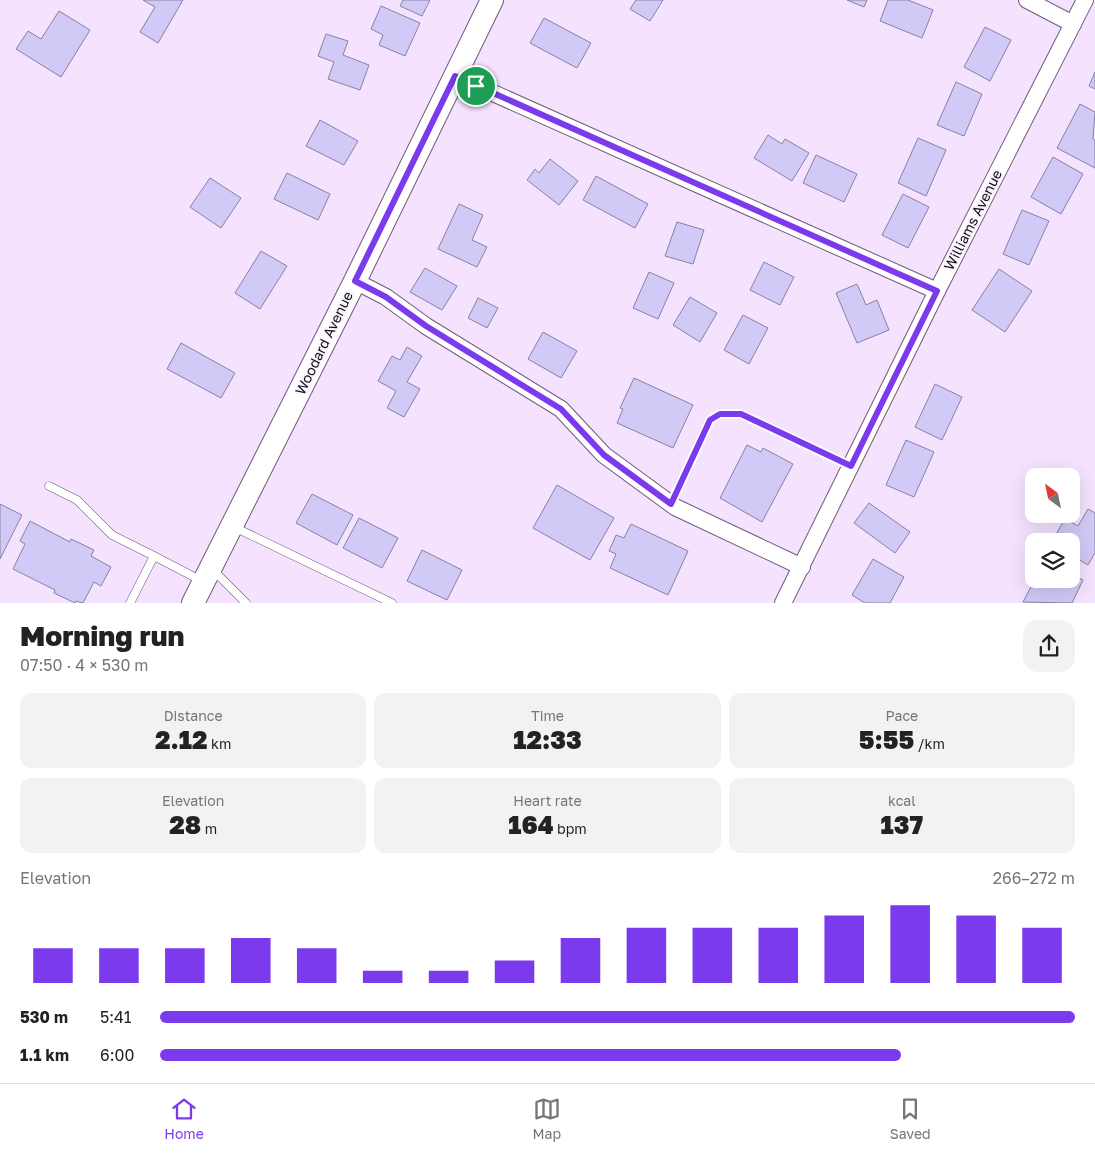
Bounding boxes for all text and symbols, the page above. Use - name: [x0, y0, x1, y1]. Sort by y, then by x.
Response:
- pin: [455, 65, 497, 107]
- icon: arrive: [462, 72, 490, 100]
- street label: Williams Avenue: [940, 167, 1005, 273]
- street label: Woodard Avenue: [291, 288, 356, 397]
- north arrow: [1025, 468, 1080, 522]
- map controls: [1025, 468, 1080, 588]
- button: layers: [1025, 533, 1080, 588]
- text: Morning run: [20, 619, 184, 652]
- button: share: [1023, 620, 1075, 672]
- text: 07:50 · 4 × 530 m: [20, 655, 148, 675]
- text: Distance: [164, 707, 223, 724]
- text: Time: [531, 707, 564, 724]
- text: Pace: [885, 707, 918, 724]
- text: 2.12: [155, 724, 207, 755]
- text: 12:33: [513, 724, 582, 755]
- text: 5:55: [859, 724, 914, 755]
- text: km: [207, 735, 231, 752]
- text: /km: [914, 735, 945, 752]
- text: Elevation: [162, 792, 224, 809]
- text: Heart rate: [513, 792, 582, 809]
- text: kcal: [888, 792, 916, 809]
- text: 28: [169, 809, 201, 840]
- text: 164: [508, 809, 554, 840]
- text: 137: [881, 809, 923, 840]
- text: m: [201, 820, 217, 837]
- text: bpm: [554, 820, 587, 837]
- text: Elevation: [20, 868, 91, 888]
- text: 266–272 m: [993, 868, 1075, 888]
- text: 530 m: [20, 1007, 68, 1027]
- text: 5:41: [100, 1007, 132, 1027]
- text: 1.1 km: [20, 1045, 69, 1065]
- text: 6:00: [100, 1045, 134, 1065]
- tab: Home: [164, 1095, 204, 1142]
- tab: Map: [533, 1095, 561, 1142]
- tab: Saved: [890, 1095, 931, 1142]

